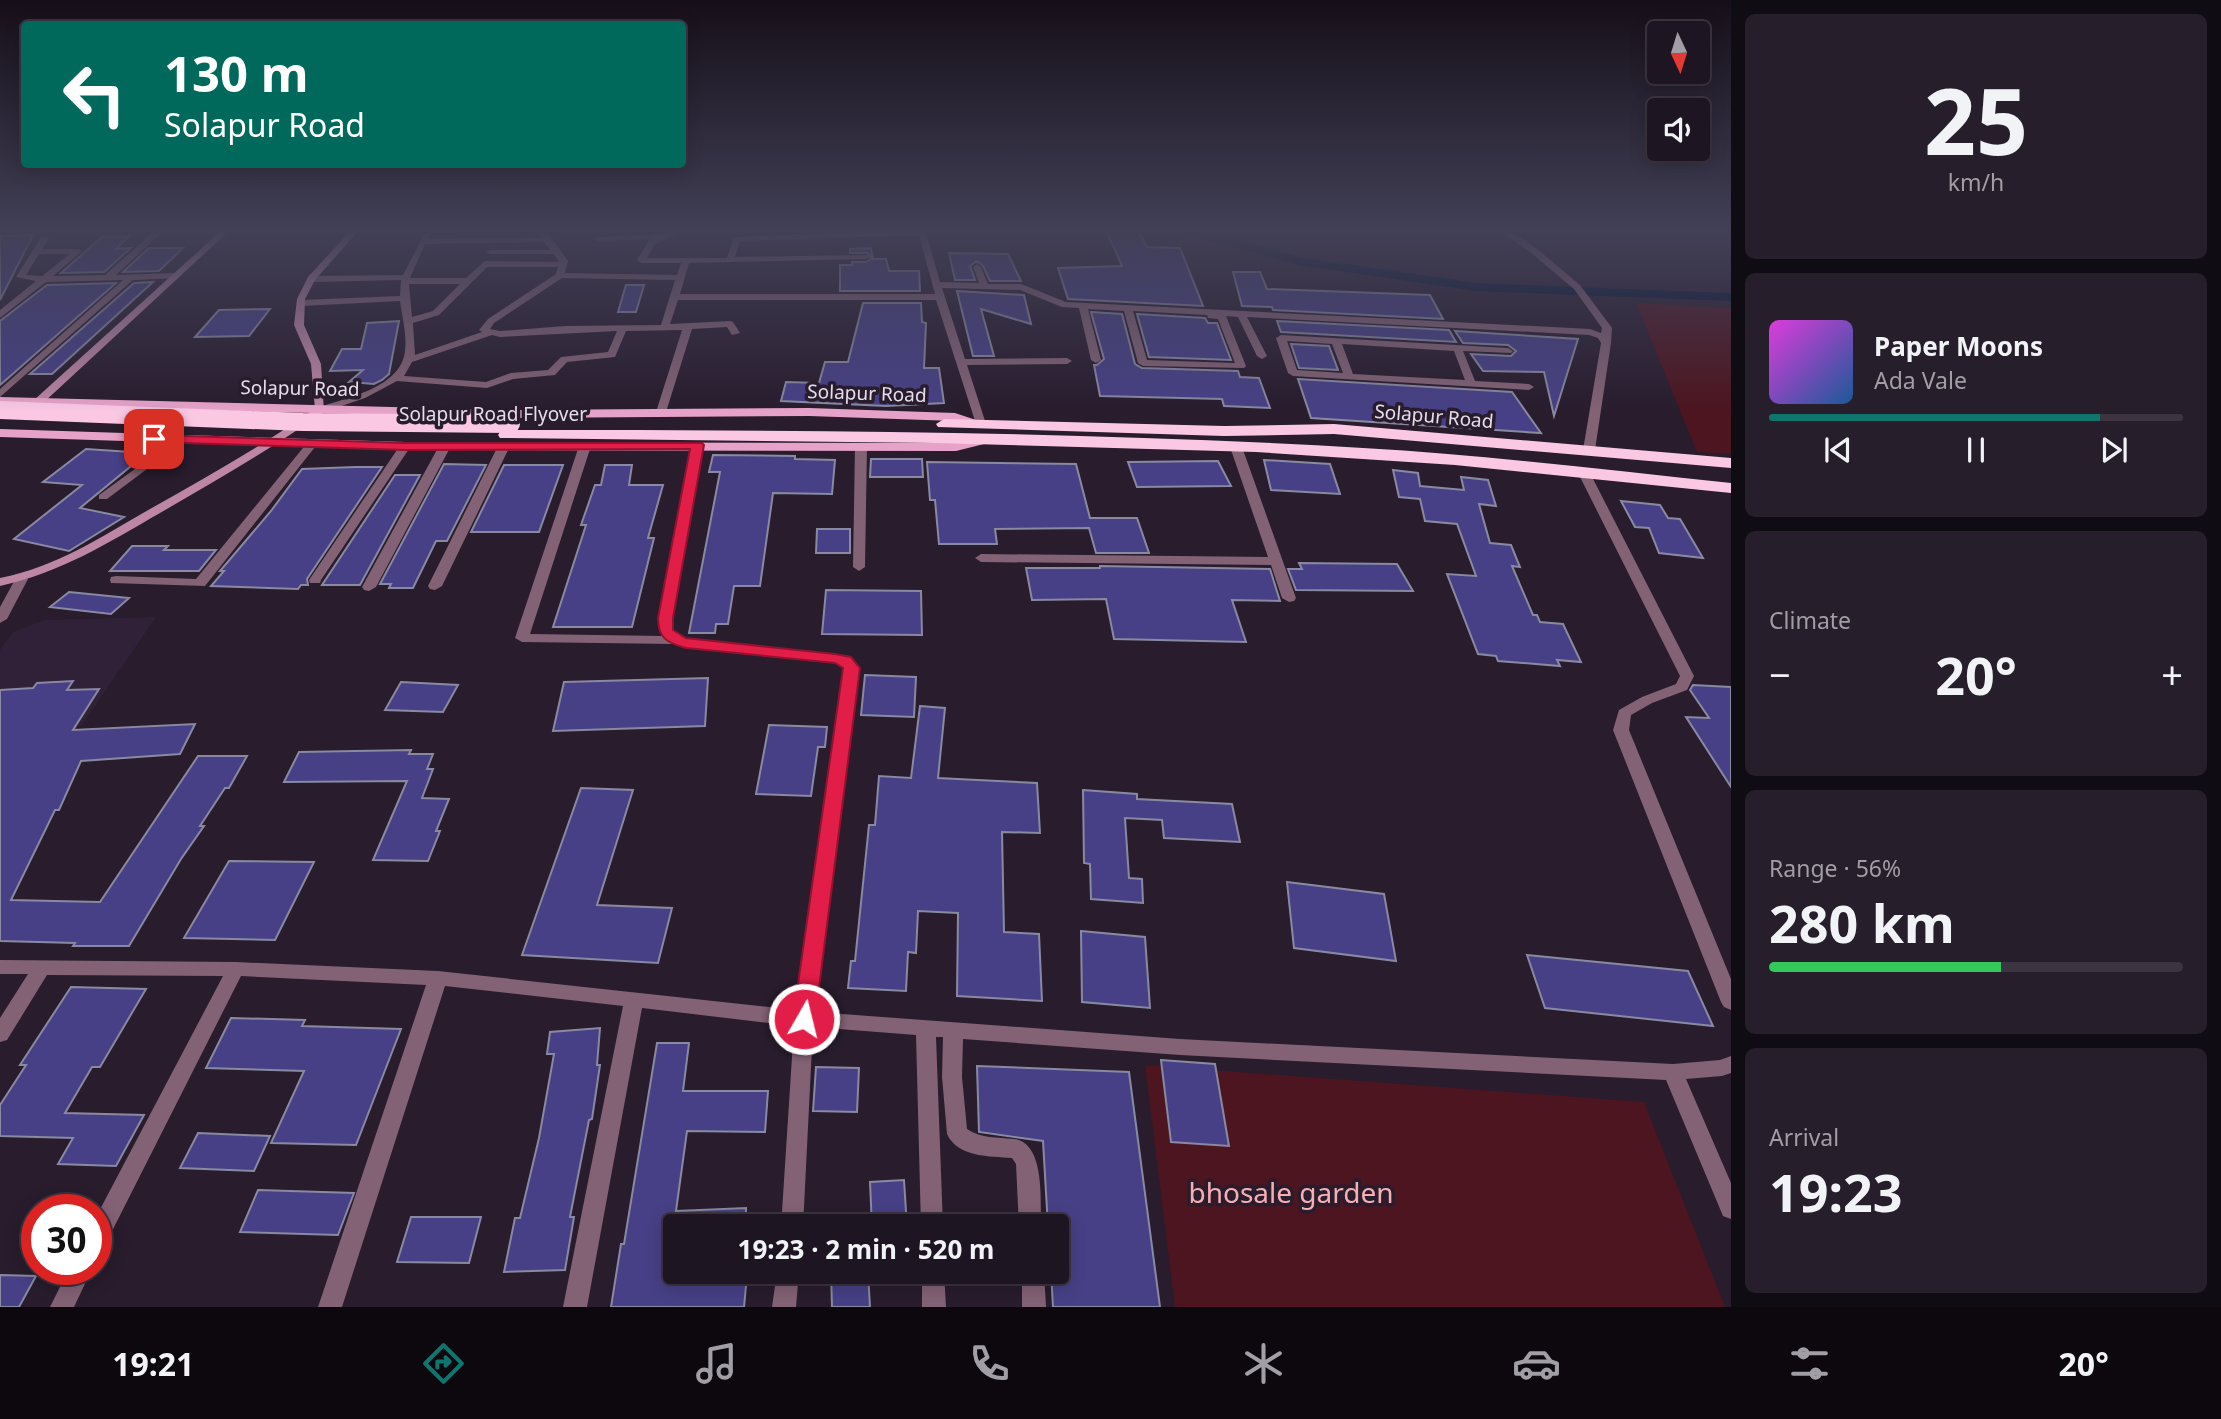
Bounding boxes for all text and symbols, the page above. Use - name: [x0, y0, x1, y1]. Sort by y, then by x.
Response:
- north arrow: [1647, 21, 1710, 84]
- map controls: [1647, 21, 1710, 161]
- text: 130 m: [164, 40, 309, 106]
- icon: left: [49, 49, 140, 140]
- text: 25: [1924, 58, 2028, 182]
- button: sound: [1647, 98, 1710, 161]
- text: Solapur Road: [164, 103, 365, 146]
- text: km/h: [1948, 166, 2004, 198]
- text: Paper Moons: [1874, 328, 2043, 364]
- text: Ada Vale: [1874, 364, 1967, 396]
- street label: Solapur Road: [240, 374, 360, 402]
- street label: Solapur Road: [807, 378, 927, 408]
- street label: Solapur Road: [1373, 398, 1495, 434]
- street label: Solapur Road Flyover: [399, 401, 587, 427]
- pin: [124, 409, 184, 469]
- icon: arrive: [135, 420, 173, 458]
- icon: previous: [1819, 431, 1857, 469]
- icon: pause: [1957, 431, 1995, 469]
- icon: next: [2095, 431, 2133, 469]
- text: Climate: [1769, 604, 1851, 636]
- text: 20°: [1935, 639, 2017, 710]
- text: −: [1769, 648, 1791, 700]
- text: +: [2161, 648, 2183, 700]
- text: Range · 56%: [1769, 852, 1901, 884]
- text: 280 km: [1769, 887, 1955, 958]
- position arrow: [767, 982, 841, 1056]
- text: Arrival: [1769, 1121, 1839, 1153]
- text: 19:23: [1769, 1156, 1903, 1227]
- park label: bhosale garden: [1188, 1173, 1394, 1211]
- speed limit sign: 30: [21, 1194, 112, 1285]
- text: 19:23 · 2 min · 520 m: [738, 1231, 994, 1267]
- icon: directions: [419, 1339, 468, 1388]
- icon: music: [692, 1339, 741, 1388]
- icon: phone: [965, 1339, 1014, 1388]
- icon: climate: [1239, 1339, 1288, 1388]
- icon: car: [1512, 1339, 1561, 1388]
- icon: filters: [1785, 1339, 1834, 1388]
- text: 19:21: [112, 1342, 194, 1385]
- text: 20°: [2059, 1342, 2109, 1385]

